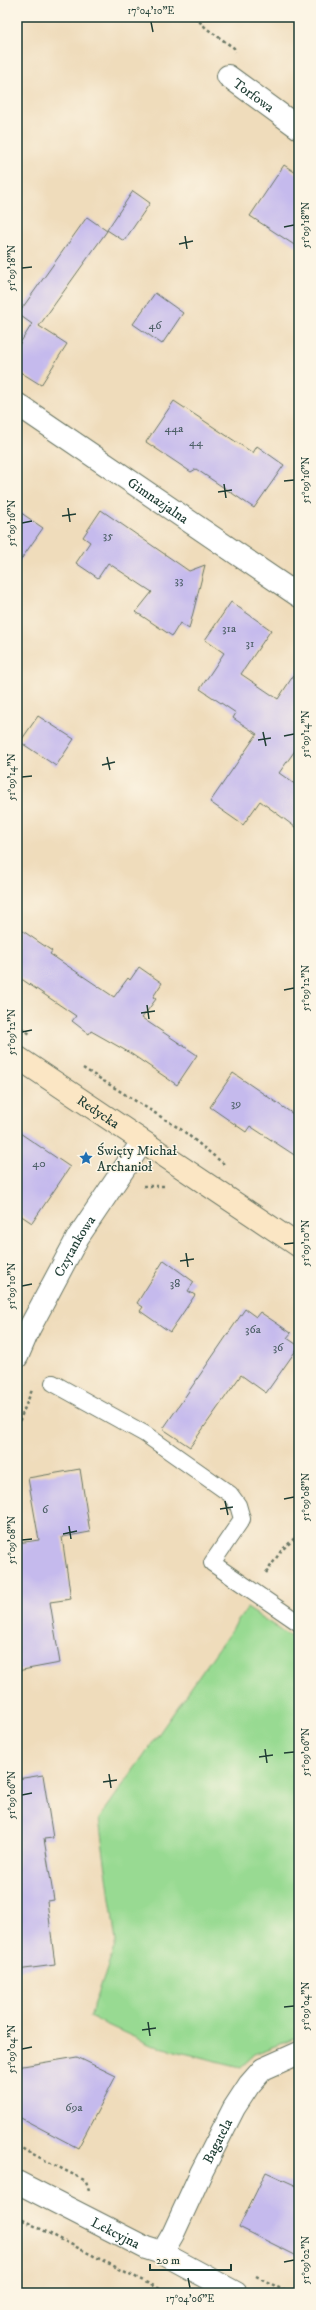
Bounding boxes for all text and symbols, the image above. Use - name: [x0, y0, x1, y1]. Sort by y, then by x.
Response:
- text: 17°04'10"E: [128, 5, 174, 17]
- street label: Torfowa: [229, 75, 278, 117]
- text: 51°09'18"N: [300, 202, 312, 248]
- text: 51°09'18"N: [6, 245, 18, 291]
- house number: 46: [148, 318, 162, 333]
- house number: 44a: [165, 421, 184, 436]
- house number: 44: [189, 435, 204, 450]
- text: 51°09'16"N: [300, 457, 312, 503]
- street label: Gimnazjalna: [124, 474, 192, 528]
- text: 51°09'16"N: [6, 500, 18, 546]
- house number: 35: [103, 528, 113, 543]
- house number: 33: [175, 573, 183, 588]
- house number: 31a: [222, 621, 237, 636]
- house number: 31: [246, 636, 254, 651]
- text: 51°09'14"N: [300, 710, 312, 758]
- text: 51°09'14"N: [6, 753, 18, 801]
- text: 51°09'12"N: [300, 965, 312, 1011]
- text: 51°09'12"N: [6, 1009, 18, 1055]
- street label: Redycka: [73, 1092, 123, 1133]
- house number: 39: [231, 1096, 241, 1111]
- place label: Święty Michał Archanioł: [97, 1142, 177, 1176]
- place icon: Święty Michał Archanioł: [78, 1150, 94, 1166]
- house number: 40: [32, 1156, 46, 1171]
- street label: Czytankowa: [50, 1212, 100, 1280]
- text: 51°09'10"N: [300, 1220, 312, 1266]
- text: 51°09'10"N: [6, 1263, 18, 1309]
- house number: 38: [170, 1276, 180, 1291]
- house number: 36a: [245, 1322, 262, 1337]
- house number: 36: [273, 1340, 284, 1355]
- text: 51°09'08"N: [300, 1473, 312, 1521]
- house number: 6: [42, 1502, 49, 1517]
- text: 51°09'08"N: [6, 1516, 18, 1564]
- text: 51°09'06"N: [300, 1728, 312, 1776]
- text: 51°09'06"N: [6, 1771, 18, 1819]
- text: 51°09'04"N: [300, 1981, 312, 2031]
- text: 51°09'04"N: [6, 2024, 18, 2074]
- house number: 69a: [65, 2100, 84, 2115]
- street label: Bagatela: [199, 2116, 237, 2167]
- street label: Lekcyjna: [88, 2214, 143, 2253]
- text: 51°09'02"N: [300, 2236, 312, 2284]
- scale bar: [150, 2246, 231, 2272]
- text: 20 m: [156, 2253, 180, 2268]
- text: 17°04'06"E: [166, 2293, 214, 2305]

